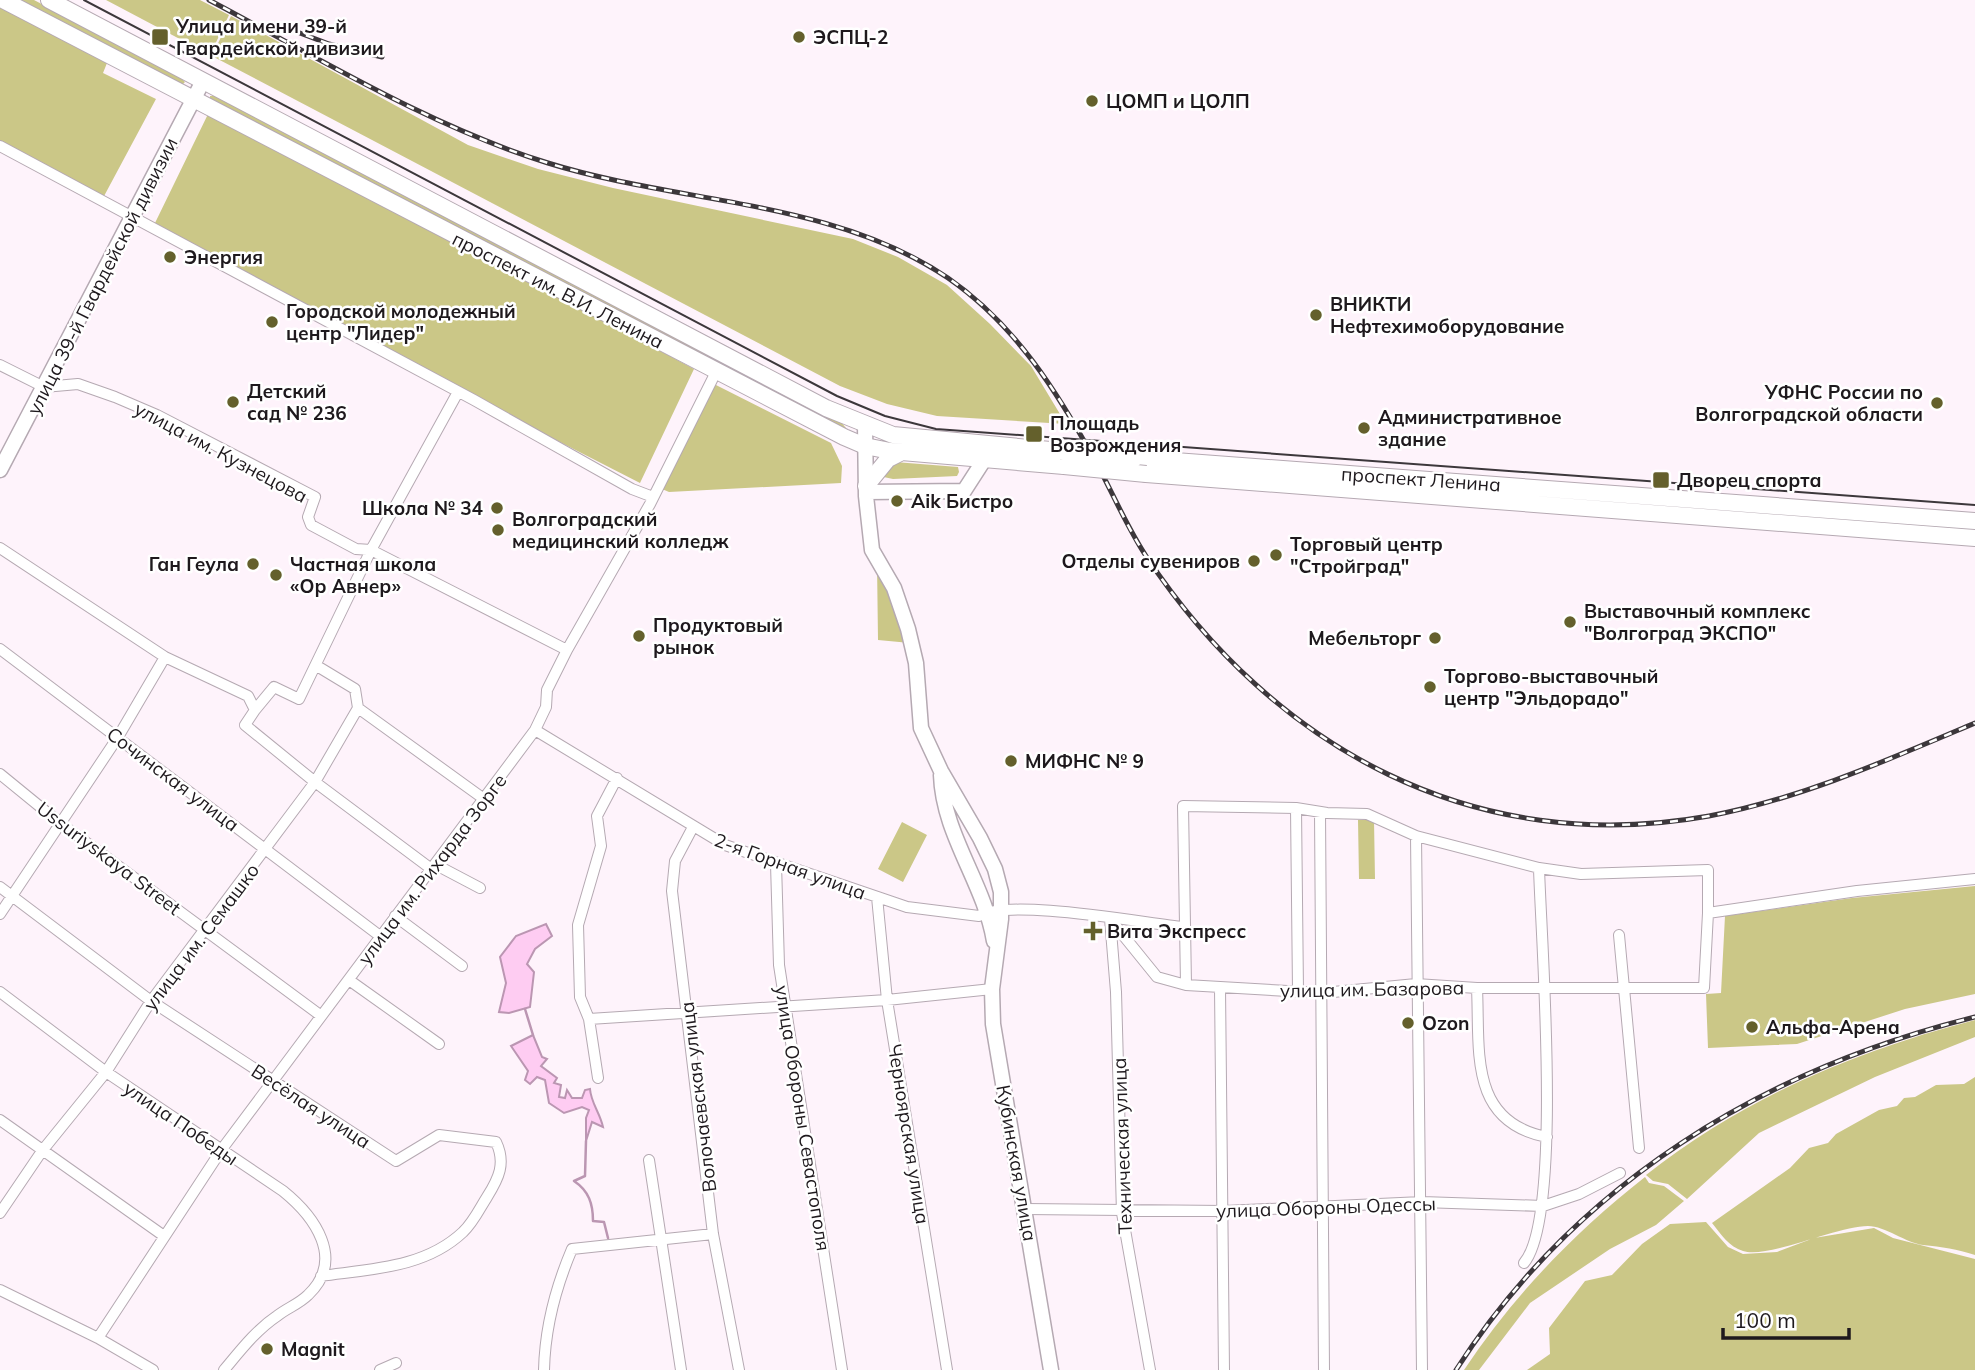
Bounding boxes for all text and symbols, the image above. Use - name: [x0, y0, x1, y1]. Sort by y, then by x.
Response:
- place label: Улица имени 39-й Гвардейской дивизии: [175, 14, 384, 60]
- place label: ЭСПЦ-2: [813, 25, 888, 49]
- marker: Улица имени 39-й Гвардейской дивизии: [150, 27, 170, 47]
- marker: ЭСПЦ-2: [791, 29, 807, 45]
- place label: ЦОМП и ЦОЛП: [1106, 89, 1250, 113]
- marker: ЦОМП и ЦОЛП: [1084, 93, 1100, 109]
- street label: улица 39-й Гвардейской дивизии: [21, 133, 183, 419]
- street label: проспект им. В.И. Ленина: [448, 226, 668, 354]
- place label: Энергия: [184, 245, 263, 269]
- marker: Энергия: [162, 249, 178, 265]
- place label: ВНИКТИ Нефтехимоборудование: [1330, 292, 1564, 338]
- place label: Городской молодежный центр "Лидер": [286, 299, 516, 345]
- marker: ВНИКТИ Нефтехимоборудование: [1308, 307, 1324, 323]
- marker: Городской молодежный центр "Лидер": [264, 314, 280, 330]
- place label: Детский сад № 236: [247, 379, 347, 425]
- place label: УФНС России по Волгоградской области: [1695, 380, 1923, 426]
- marker: Детский сад № 236: [225, 394, 241, 410]
- marker: УФНС России по Волгоградской области: [1929, 395, 1945, 411]
- street label: улица им. Кузнецова: [130, 396, 312, 508]
- place label: Административное здание: [1378, 405, 1562, 451]
- place label: Площадь Возрождения: [1050, 411, 1181, 457]
- marker: Административное здание: [1356, 420, 1372, 436]
- marker: Площадь Возрождения: [1024, 424, 1044, 444]
- street label: проспект Ленина: [1340, 461, 1502, 497]
- place label: Дворец спорта: [1677, 468, 1821, 492]
- marker: Дворец спорта: [1651, 470, 1671, 490]
- place label: Aik Бистро: [911, 489, 1013, 513]
- marker: Aik Бистро: [889, 493, 905, 509]
- place label: Школа № 34: [362, 496, 484, 520]
- marker: Школа № 34: [489, 500, 505, 516]
- place label: Волгоградский медицинский колледж: [512, 507, 729, 553]
- marker: Волгоградский медицинский колледж: [490, 522, 506, 538]
- place label: Торговый центр "Стройград": [1290, 532, 1443, 578]
- marker: Торговый центр "Стройград": [1268, 547, 1284, 563]
- place label: Отделы сувениров: [1061, 549, 1240, 573]
- place label: Ган Геула: [149, 552, 239, 576]
- place label: Частная школа «Ор Авнер»: [290, 552, 436, 598]
- marker: Отделы сувениров: [1246, 553, 1262, 569]
- marker: Ган Геула: [245, 556, 261, 572]
- marker: Частная школа «Ор Авнер»: [268, 567, 284, 583]
- place label: Выставочный комплекс "Волгоград ЭКСПО": [1584, 599, 1811, 645]
- place label: Продуктовый рынок: [653, 613, 783, 659]
- marker: Выставочный комплекс "Волгоград ЭКСПО": [1562, 614, 1578, 630]
- place label: Мебельторг: [1308, 626, 1421, 650]
- marker: Продуктовый рынок: [631, 628, 647, 644]
- marker: Мебельторг: [1427, 630, 1443, 646]
- place label: Торгово-выставочный центр "Эльдорадо": [1444, 664, 1658, 710]
- marker: Торгово-выставочный центр "Эльдорадо": [1422, 679, 1438, 695]
- street label: Сочинская улица: [102, 721, 244, 837]
- place label: МИФНС № 9: [1025, 749, 1144, 773]
- marker: МИФНС № 9: [1003, 753, 1019, 769]
- street label: улица им. Рихарда Зорге: [352, 769, 512, 969]
- street label: Ussuriyskaya Street: [32, 796, 186, 920]
- street label: 2-я Горная улица: [711, 827, 869, 905]
- street label: улица им. Семашко: [138, 859, 264, 1015]
- place label: Вита Экспресс: [1107, 919, 1246, 943]
- marker: Вита Экспресс: [1085, 923, 1101, 939]
- street label: улица им. Базарова: [1280, 975, 1464, 1003]
- street label: улица Обороны Севастополя: [770, 983, 836, 1253]
- street label: Волочаевская улица: [674, 1000, 722, 1194]
- place label: Ozon: [1422, 1011, 1469, 1035]
- marker: Ozon: [1400, 1015, 1416, 1031]
- place label: Альфа-Арена: [1766, 1015, 1900, 1039]
- marker: Альфа-Арена: [1744, 1019, 1760, 1035]
- street label: Черноярская улица: [883, 1042, 935, 1226]
- street label: Техническая улица: [1107, 1057, 1137, 1235]
- street label: Весёлая улица: [247, 1059, 375, 1153]
- street label: улица Победы: [119, 1076, 243, 1170]
- street label: Кубинская улица: [991, 1083, 1043, 1243]
- street label: улица Обороны Одессы: [1216, 1191, 1436, 1223]
- scale bar: [1723, 1296, 1849, 1340]
- text: 100 m: [1734, 1307, 1796, 1333]
- place label: Magnit: [281, 1337, 345, 1361]
- marker: Magnit: [259, 1341, 275, 1357]

